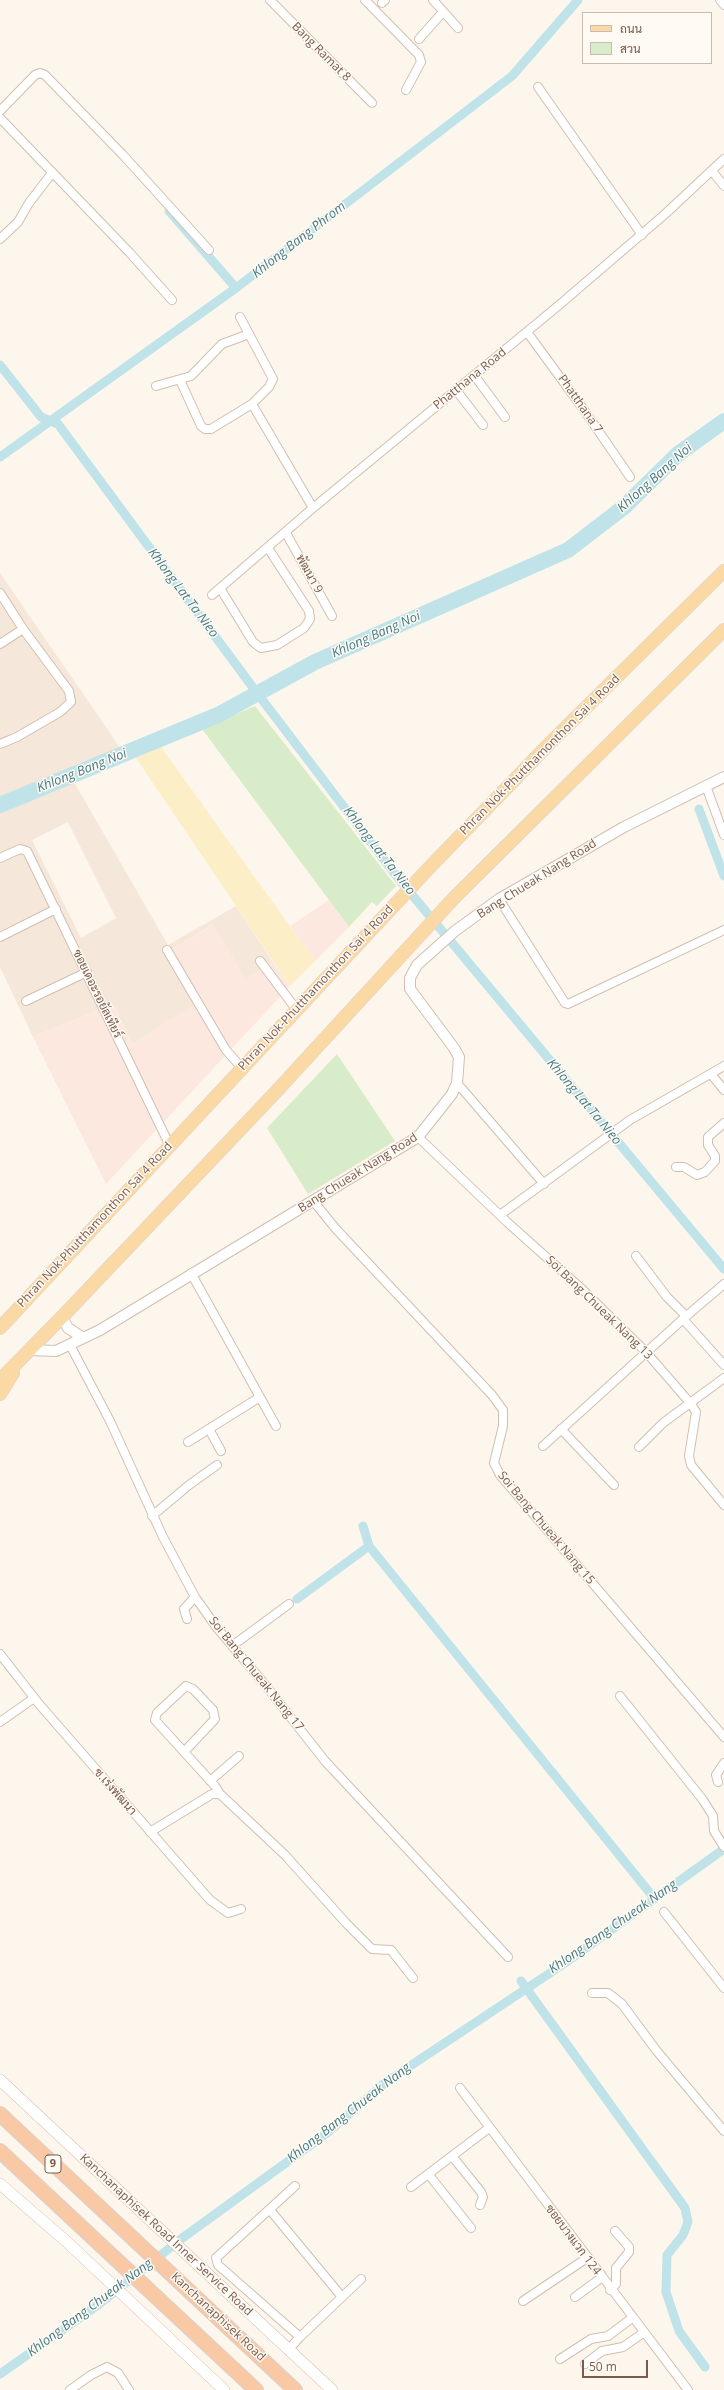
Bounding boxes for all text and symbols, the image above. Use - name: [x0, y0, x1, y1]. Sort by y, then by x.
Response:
- legend: [582, 12, 712, 64]
- street label: Bang Ramat 8: [289, 20, 353, 84]
- text: ถนน: [620, 20, 642, 37]
- text: สวน: [620, 40, 641, 57]
- water label: Khlong Bang Phrom: [249, 199, 349, 281]
- street label: Phatthana Road: [431, 345, 509, 413]
- street label: Phatthana 7: [555, 372, 605, 436]
- water label: Khlong Bang Noi: [614, 440, 696, 516]
- water label: Khlong Lat Ta Nieo: [144, 545, 222, 641]
- street label: พัฒนา 9: [293, 552, 325, 596]
- water label: Khlong Bang Noi: [329, 608, 423, 662]
- street label: Phran Nok-Phutthamonthon Sai 4 Road: [457, 672, 623, 838]
- water label: Khlong Bang Noi: [35, 746, 129, 796]
- water label: Khlong Lat Ta Nieo: [340, 804, 418, 898]
- street label: Bang Chueak Nang Road: [475, 836, 599, 922]
- street label: Phran Nok-Phutthamonthon Sai 4 Road: [236, 902, 396, 1074]
- street label: ซอยเดอะรอยัลเทียร์: [69, 947, 125, 1041]
- water label: Khlong Lat Ta Nieo: [543, 1056, 625, 1148]
- street label: Bang Chueak Nang Road: [296, 1130, 420, 1216]
- street label: Phran Nok-Phutthamonthon Sai 4 Road: [15, 1139, 175, 1311]
- street label: Soi Bang Chueak Nang 13: [543, 1253, 655, 1363]
- street label: Soi Bang Chueak Nang 15: [495, 1469, 597, 1587]
- street label: Soi Bang Chueak Nang 17: [205, 1614, 307, 1734]
- street label: ซ.เร่งพัฒนา: [91, 1766, 139, 1818]
- water label: Khlong Bang Chueak Nang: [546, 1877, 680, 1977]
- water label: Khlong Bang Chueak Nang: [284, 2060, 414, 2166]
- street label: Kanchanaphisek Road Inner Service Road: [77, 2151, 255, 2319]
- road number: 9: [45, 2155, 61, 2173]
- street label: ซอยบางแวก 124: [542, 2202, 604, 2278]
- water label: Khlong Bang Chueak Nang: [24, 2256, 156, 2360]
- street label: Kanchanaphisek Road: [168, 2270, 268, 2364]
- scale bar: [584, 2352, 650, 2378]
- text: 50 m: [589, 2358, 617, 2375]

